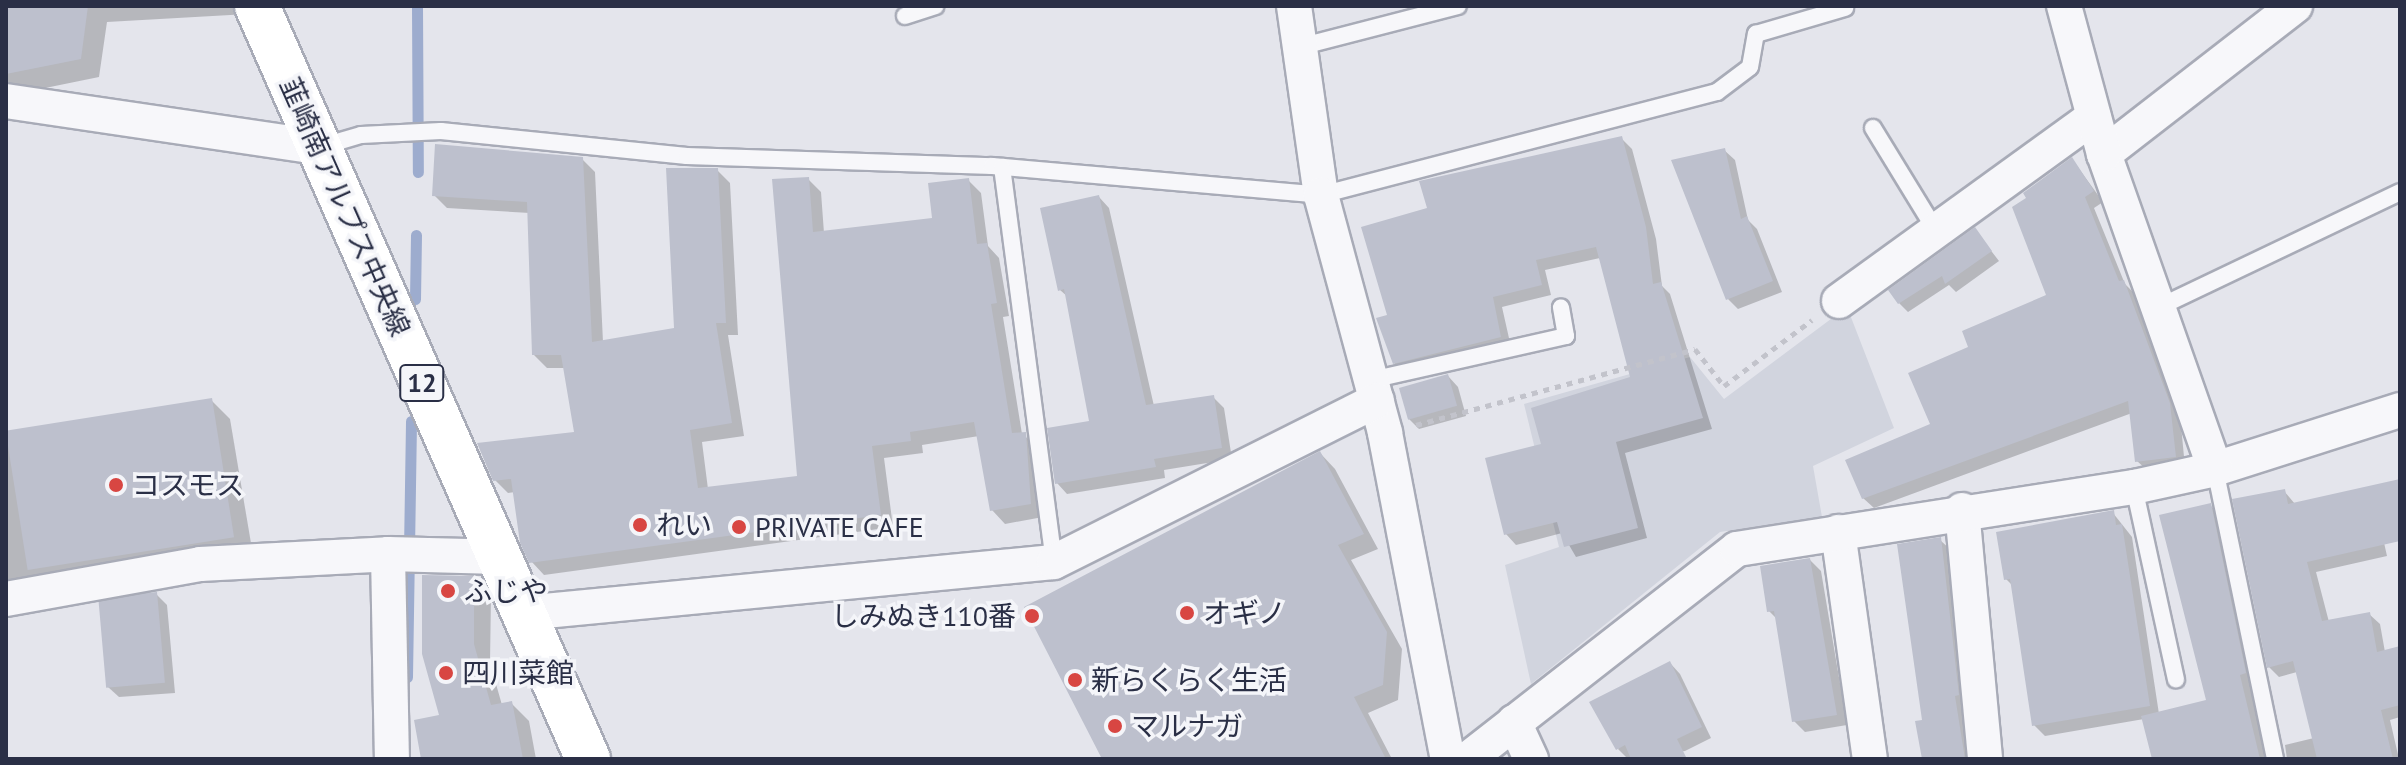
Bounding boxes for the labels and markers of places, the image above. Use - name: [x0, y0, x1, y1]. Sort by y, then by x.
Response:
- place label: コスモス: [132, 468, 244, 502]
- marker: コスモス: [107, 476, 125, 494]
- place label: れい: [656, 508, 712, 542]
- place label: PRIVATE CAFE: [755, 510, 924, 544]
- marker: れい: [631, 516, 649, 534]
- marker: PRIVATE CAFE: [730, 518, 748, 536]
- place label: ふじや: [464, 574, 548, 608]
- marker: ふじや: [439, 582, 457, 600]
- place label: オギノ: [1203, 596, 1287, 630]
- place label: しみぬき110番: [830, 599, 1016, 633]
- marker: オギノ: [1178, 604, 1196, 622]
- marker: しみぬき110番: [1023, 607, 1041, 625]
- place label: 四川菜館: [462, 656, 574, 690]
- place label: 新らくらく生活: [1091, 663, 1287, 697]
- marker: 四川菜館: [437, 664, 455, 682]
- marker: 新らくらく生活: [1066, 671, 1084, 689]
- place label: マルナガ: [1131, 709, 1243, 743]
- marker: マルナガ: [1106, 717, 1124, 735]

